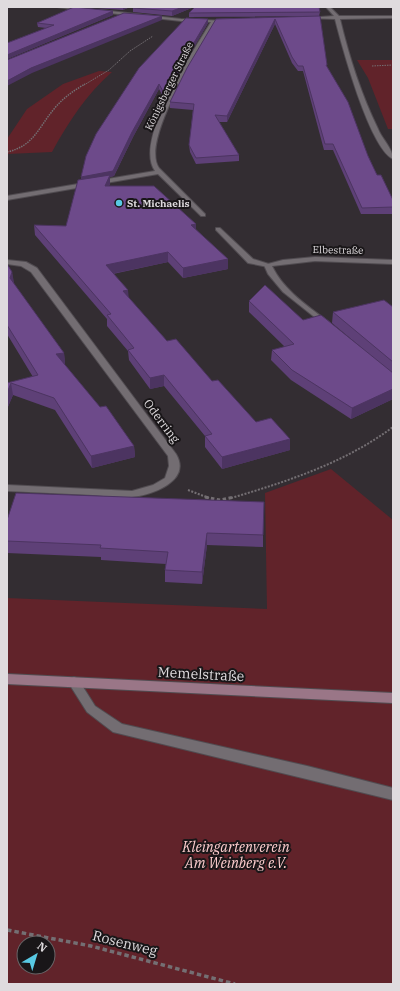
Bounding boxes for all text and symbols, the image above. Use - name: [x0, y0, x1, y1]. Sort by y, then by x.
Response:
- street label: Königsberger Straße: [142, 40, 196, 132]
- place label: St. Michaelis: [127, 197, 190, 210]
- marker: St. Michaelis: [114, 198, 124, 208]
- street label: Elbestraße: [312, 243, 364, 257]
- street label: Oderring: [141, 396, 184, 446]
- street label: Memelstraße: [157, 663, 245, 685]
- park label: Kleingartenverein Am Weinberg e.V.: [181, 838, 290, 872]
- street label: Rosenweg: [91, 926, 160, 960]
- north arrow: [16, 935, 56, 975]
- text: N: [34, 939, 50, 955]

